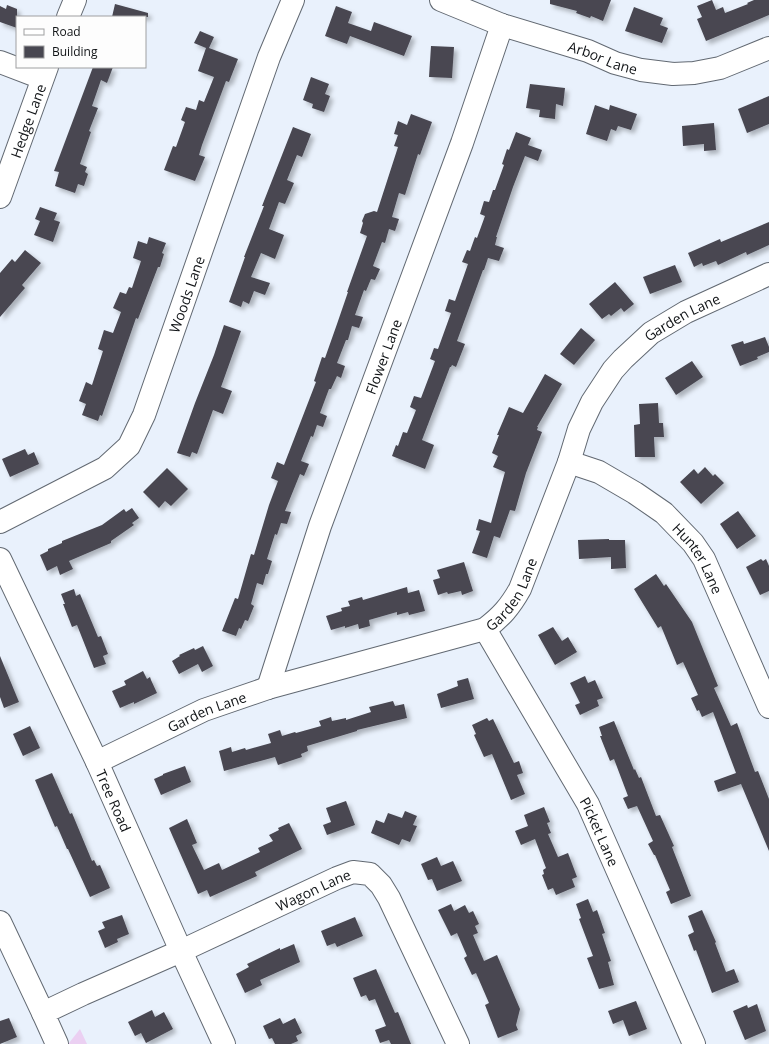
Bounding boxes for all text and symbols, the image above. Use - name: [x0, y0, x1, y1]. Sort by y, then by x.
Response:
- legend: [16, 16, 146, 68]
- text: Road: [52, 23, 81, 40]
- street label: Arbor Lane: [566, 36, 640, 78]
- text: Building: [52, 43, 98, 60]
- street label: Hedge Lane: [5, 81, 50, 160]
- street label: Woods Lane: [164, 253, 208, 335]
- street label: Garden Lane: [639, 288, 723, 345]
- street label: Flower Lane: [360, 316, 406, 397]
- street label: Hunter Lane: [669, 518, 728, 597]
- street label: Garden Lane: [481, 555, 541, 635]
- street label: Garden Lane: [164, 687, 249, 736]
- street label: Tree Road: [92, 766, 136, 835]
- street label: Picket Lane: [576, 793, 624, 869]
- street label: Wagon Lane: [272, 864, 353, 915]

